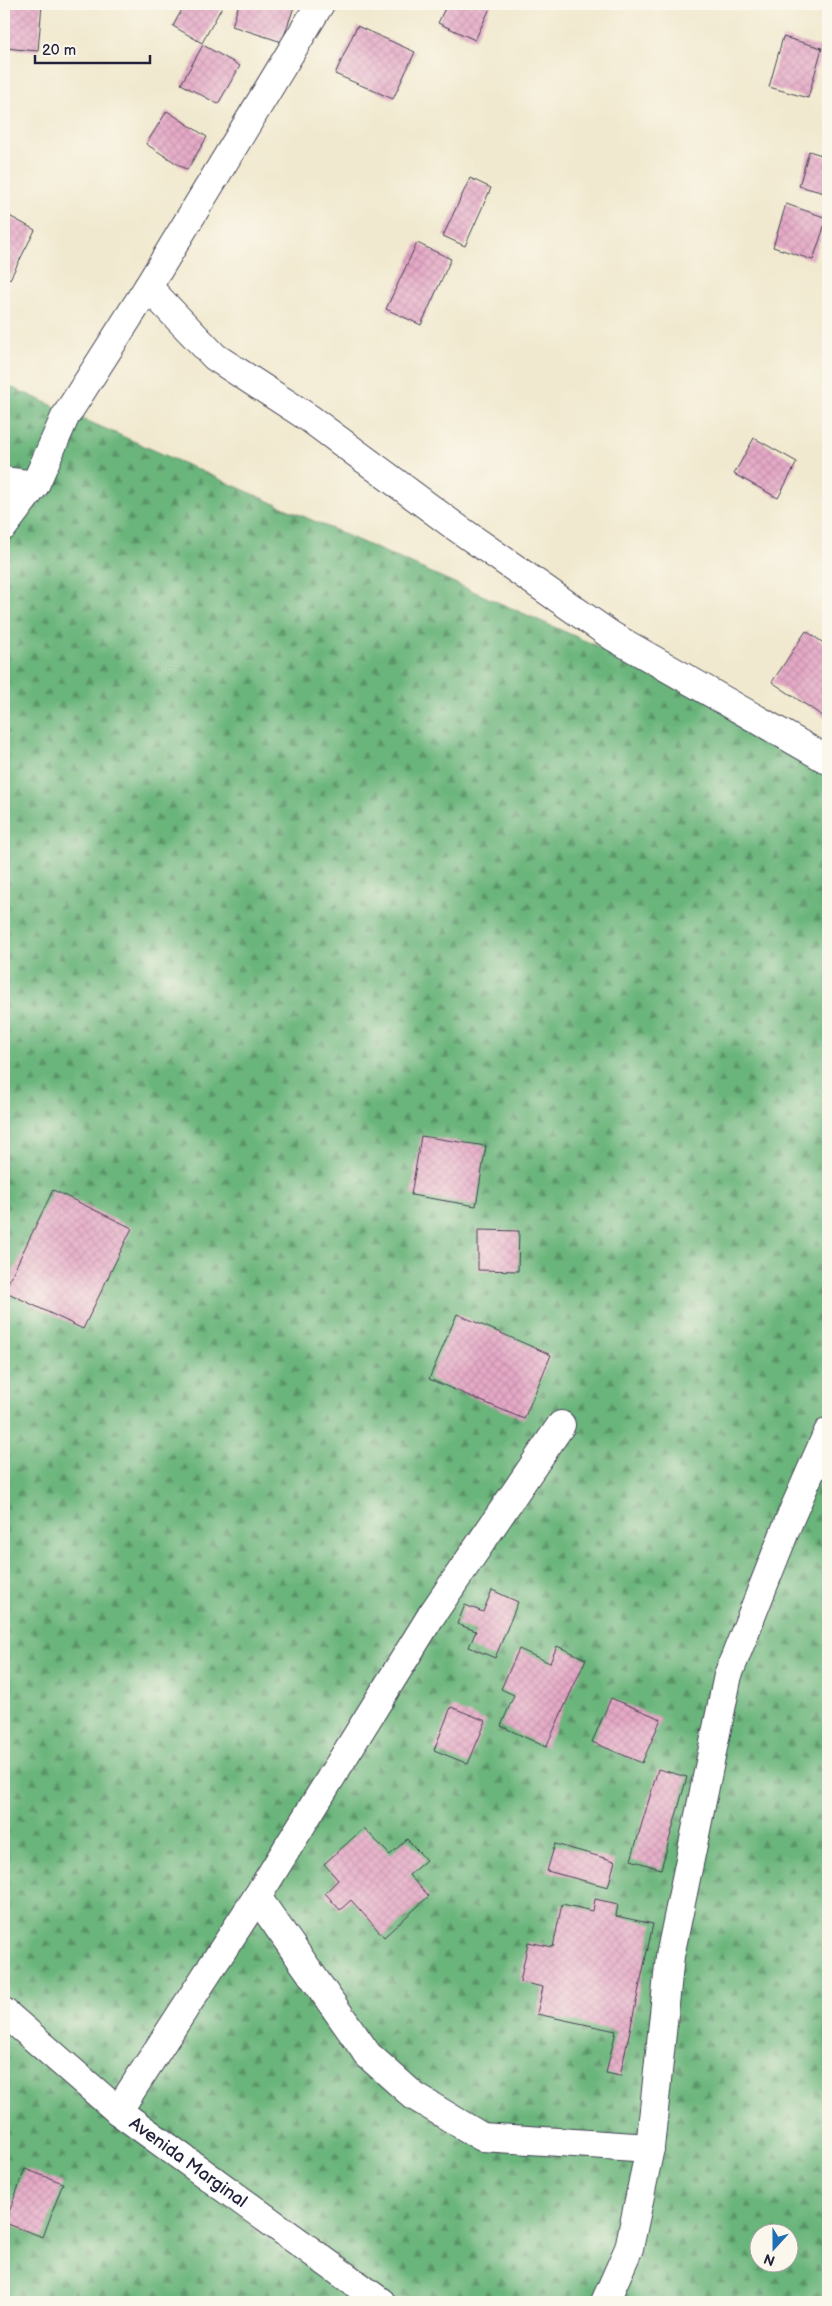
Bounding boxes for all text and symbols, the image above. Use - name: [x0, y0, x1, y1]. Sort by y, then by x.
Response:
- scale bar: [35, 32, 150, 64]
- text: 20 m: [42, 41, 76, 60]
- street label: Avenida Marginal: [125, 2112, 251, 2212]
- north arrow: [750, 2224, 800, 2274]
- text: N: [762, 2250, 777, 2269]

